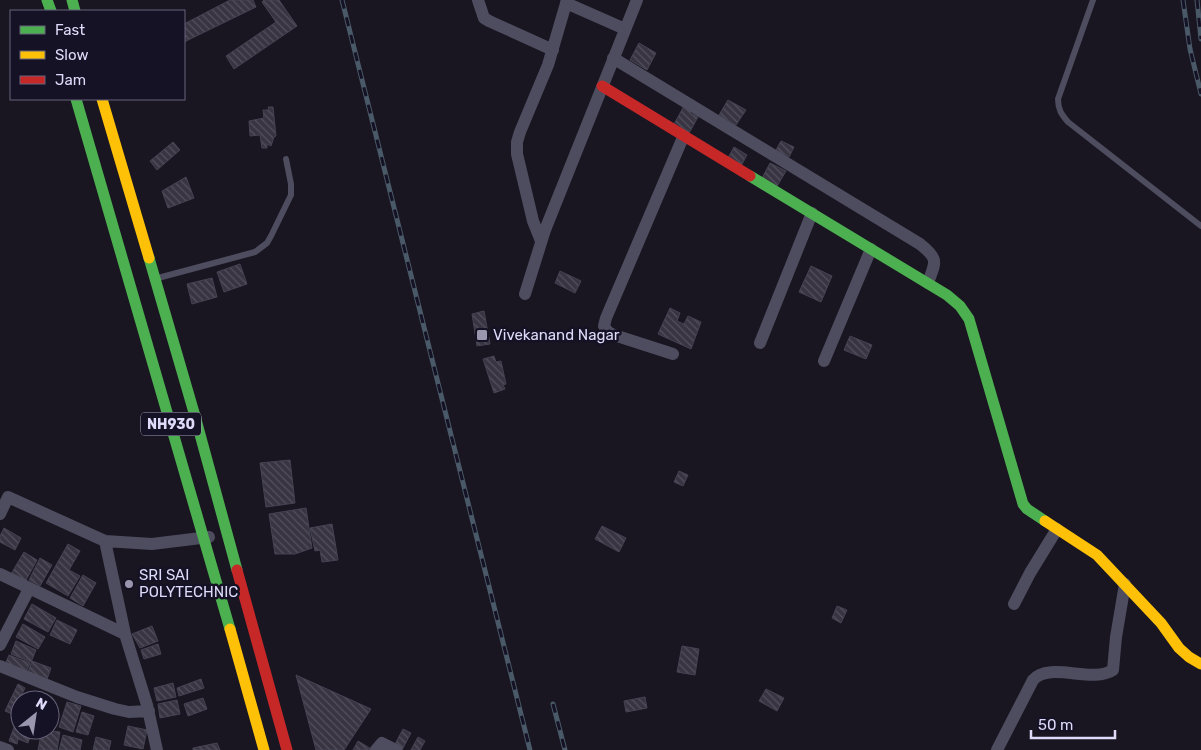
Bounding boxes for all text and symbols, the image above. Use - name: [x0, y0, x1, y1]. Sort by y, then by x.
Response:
- legend: [10, 10, 185, 100]
- text: Fast: [55, 21, 85, 39]
- text: Slow: [55, 46, 88, 64]
- text: Jam: [55, 71, 86, 89]
- place label: Vivekanand Nagar: [493, 326, 620, 344]
- marker: Vivekanand Nagar: [475, 328, 489, 342]
- road number: NH930: [141, 412, 201, 436]
- place label: SRI SAI POLYTECHNIC: [139, 566, 238, 601]
- marker: SRI SAI POLYTECHNIC: [123, 578, 135, 590]
- north arrow: [10, 690, 60, 740]
- text: N: [33, 694, 50, 714]
- scale bar: [1031, 708, 1115, 740]
- text: 50 m: [1038, 716, 1073, 734]

